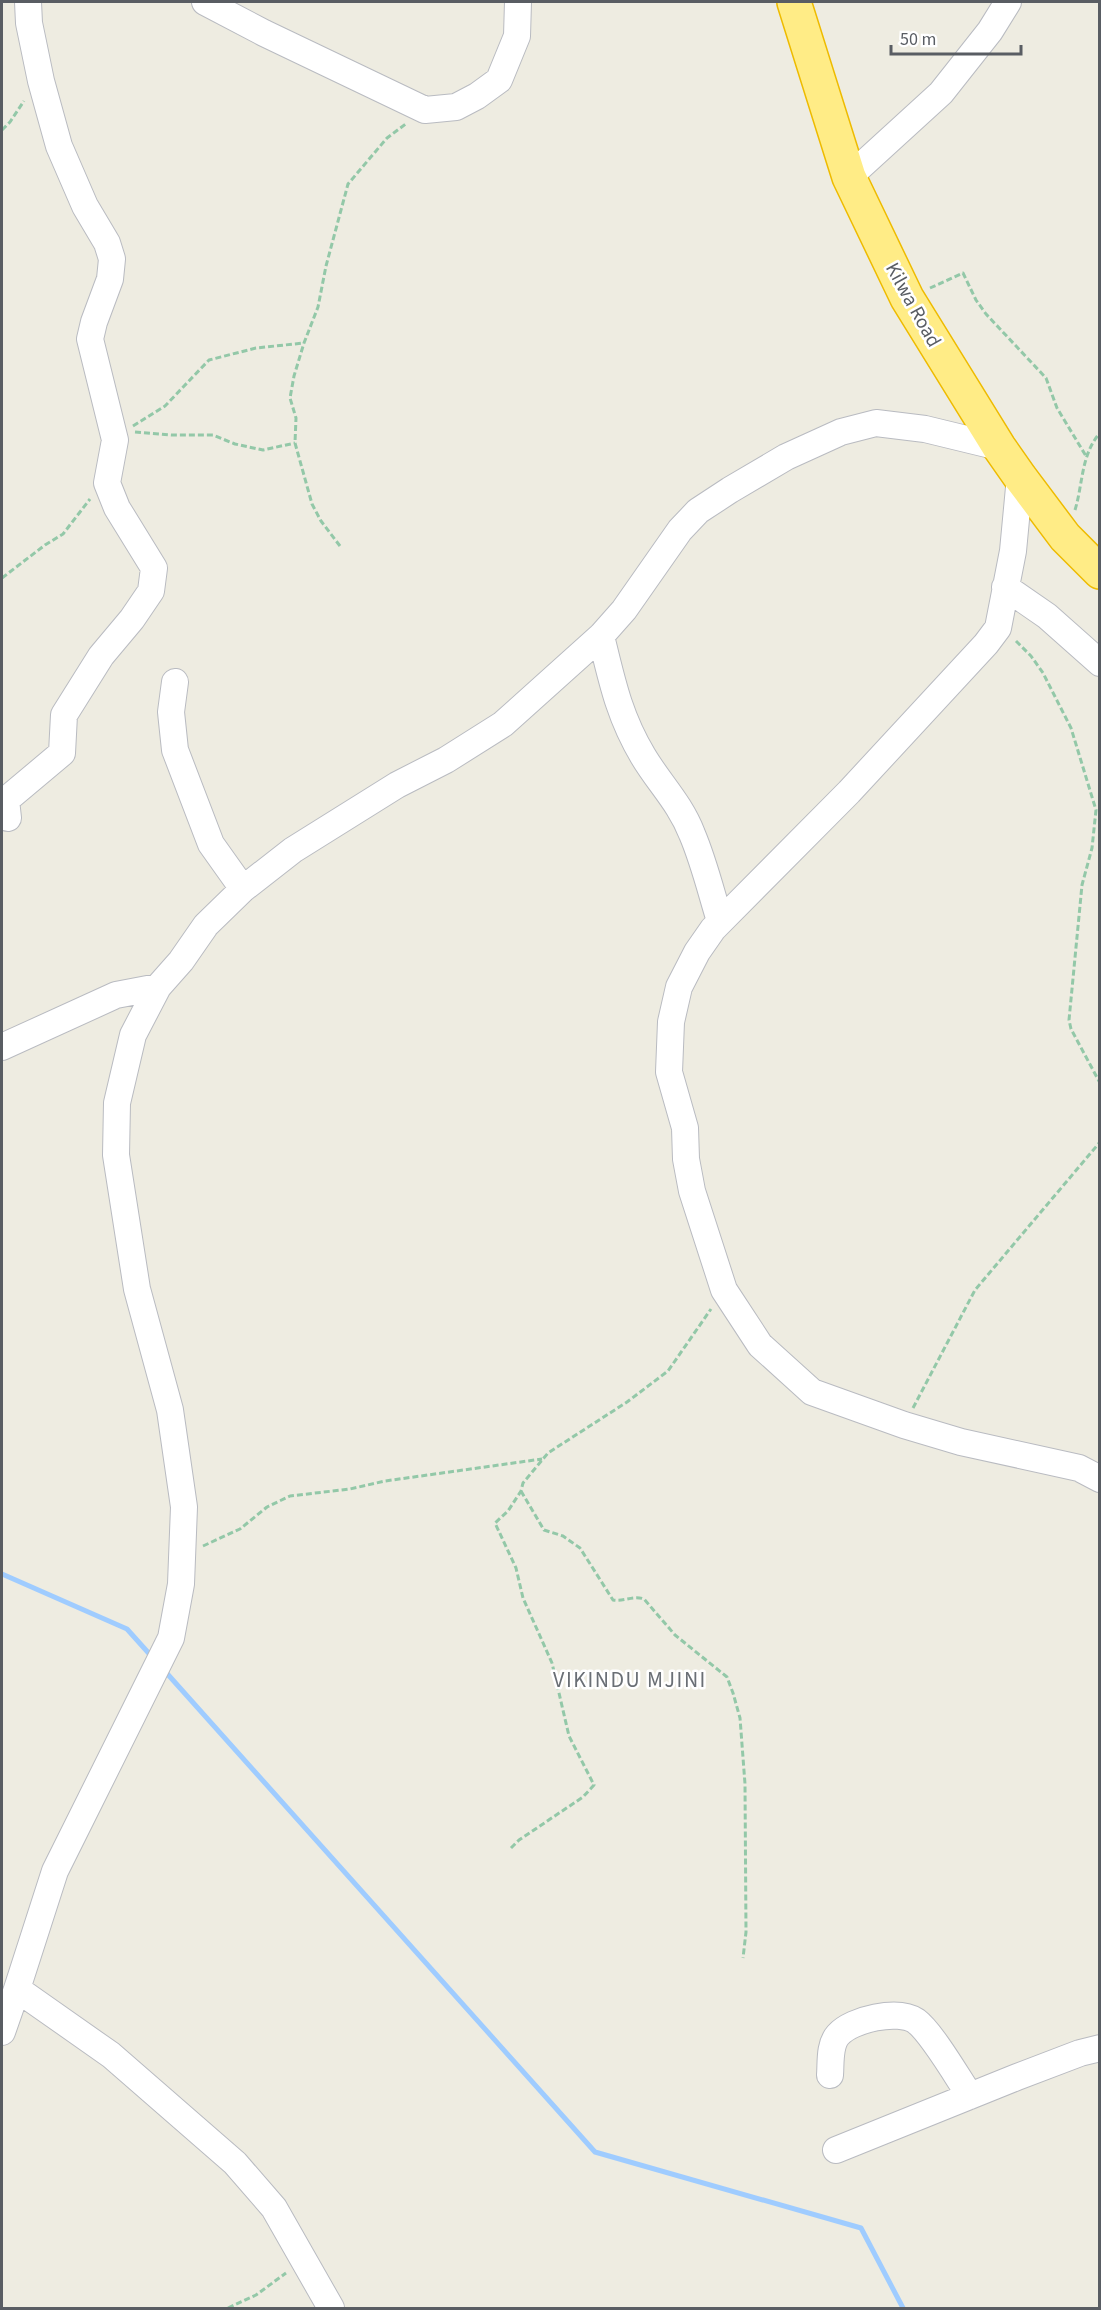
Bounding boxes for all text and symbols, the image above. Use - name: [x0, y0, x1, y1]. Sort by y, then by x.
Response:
- scale bar: [891, 18, 1022, 56]
- text: 50 m: [900, 27, 936, 52]
- street label: Kilwa Road: [878, 258, 948, 352]
- district label: VIKINDU MJINI: [553, 1664, 707, 1696]

